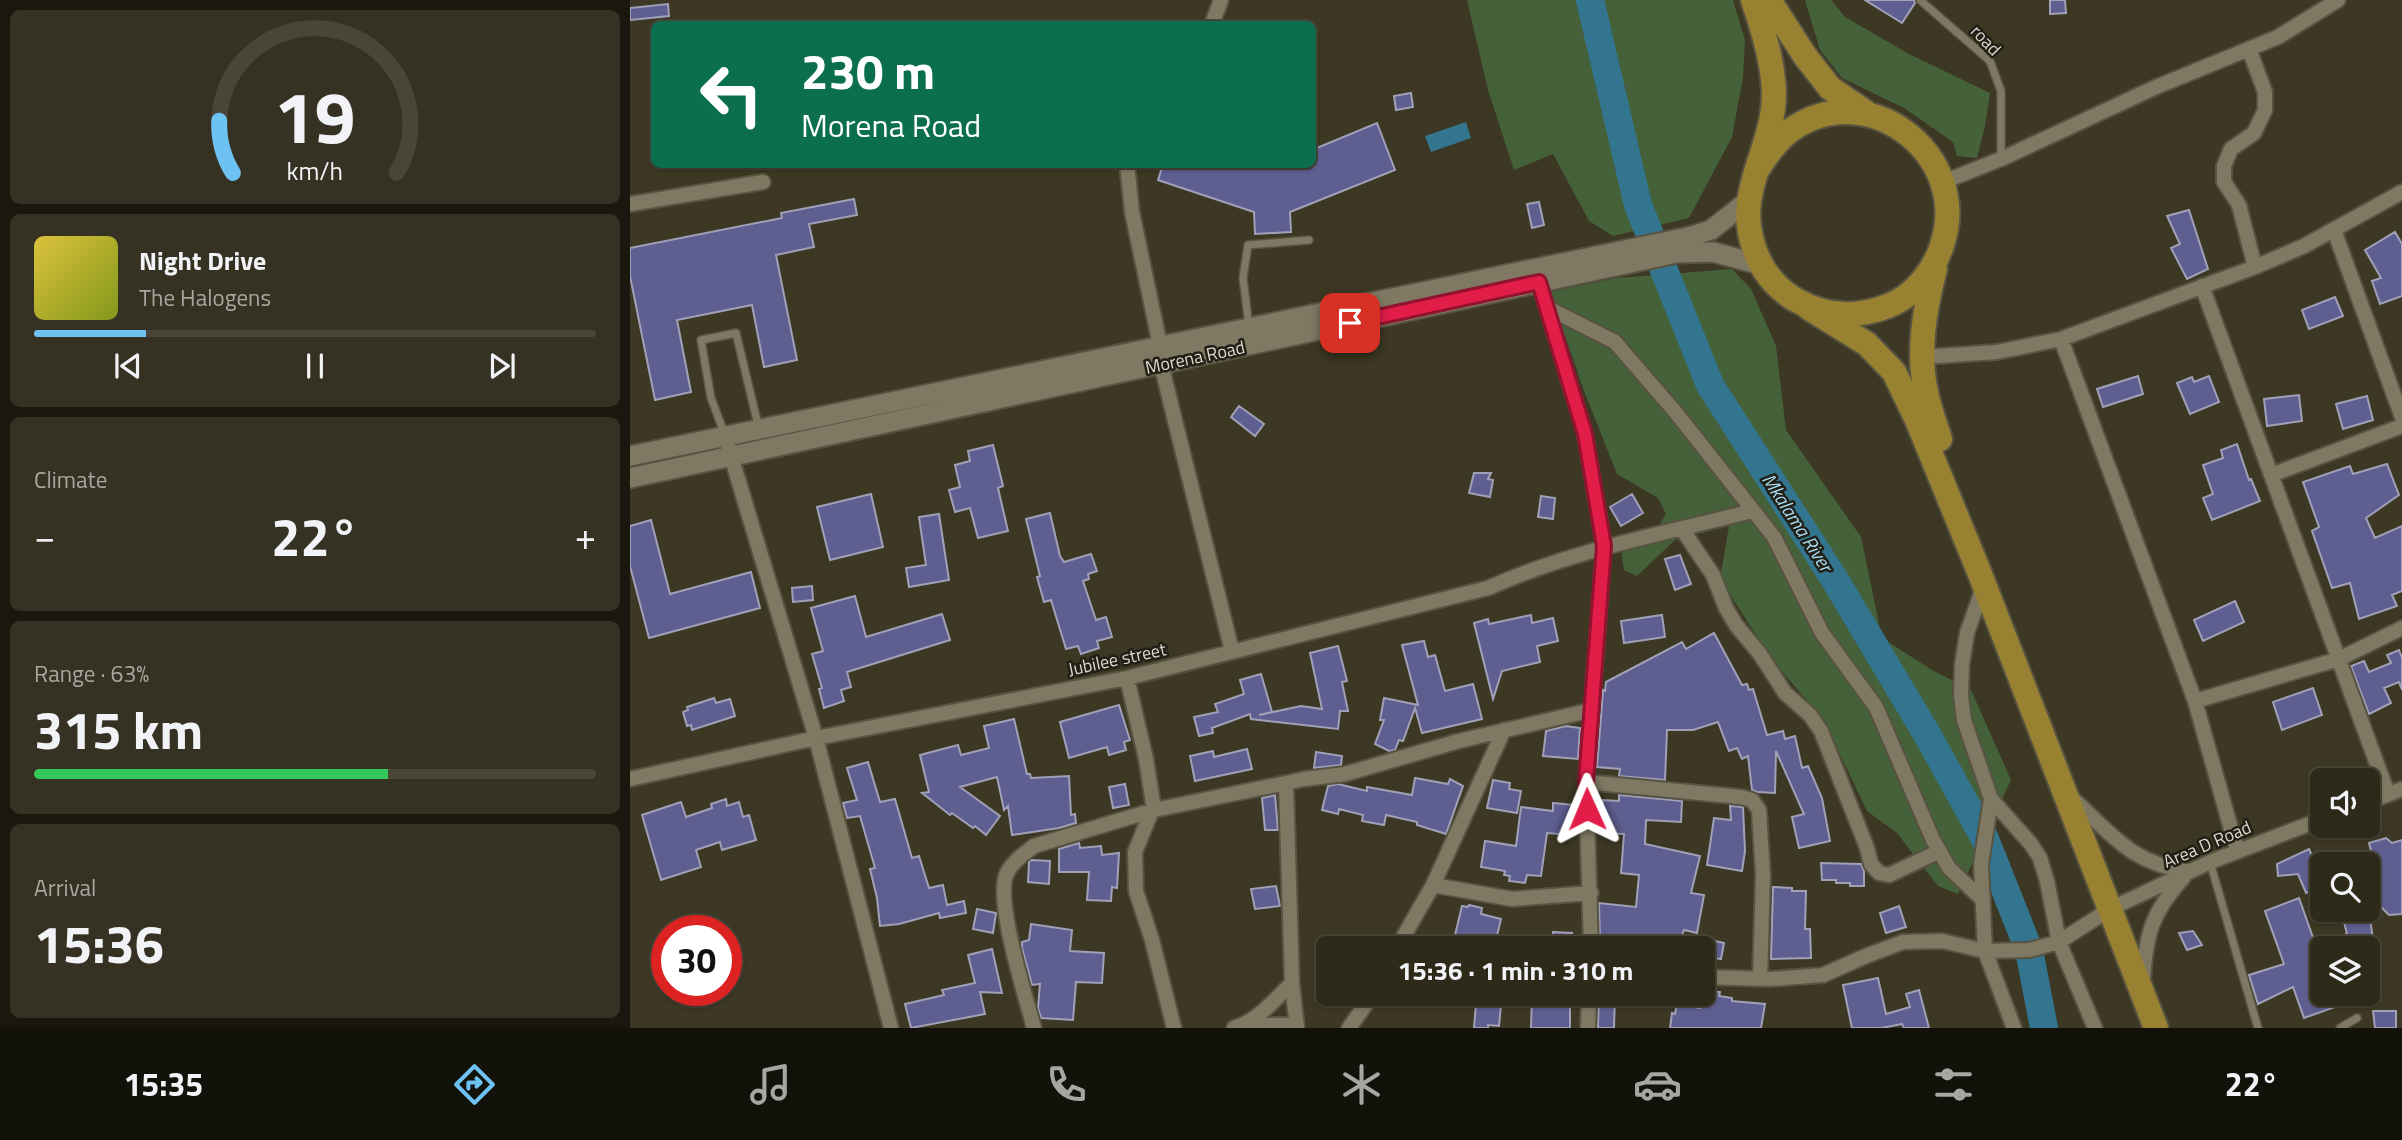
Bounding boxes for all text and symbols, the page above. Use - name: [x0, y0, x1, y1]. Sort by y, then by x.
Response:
- street label: road: [1964, 18, 2008, 62]
- text: 230 m: [801, 33, 935, 108]
- icon: left: [686, 49, 777, 140]
- text: 19: [274, 61, 356, 171]
- text: Morena Road: [801, 101, 981, 149]
- text: km/h: [287, 152, 343, 190]
- text: Night Drive: [139, 241, 266, 280]
- text: The Halogens: [139, 280, 271, 315]
- pin: [1320, 293, 1380, 353]
- icon: arrive: [1331, 304, 1369, 342]
- street label: Morena Road: [1143, 333, 1247, 381]
- icon: previous: [109, 347, 147, 385]
- icon: pause: [296, 347, 334, 385]
- icon: next: [483, 347, 521, 385]
- text: Climate: [34, 462, 107, 497]
- water label: Mkalama River: [1755, 467, 1842, 579]
- text: 22°: [271, 497, 359, 576]
- text: −: [34, 507, 55, 565]
- text: +: [575, 507, 596, 565]
- street label: Jubilee street: [1065, 635, 1169, 683]
- text: Range · 63%: [34, 656, 149, 691]
- text: 315 km: [34, 690, 203, 769]
- map controls: [2310, 768, 2380, 1006]
- button: sound: [2310, 768, 2380, 838]
- position arrow: [1550, 772, 1624, 846]
- street label: Area D Road: [2159, 813, 2255, 875]
- button: search: [2310, 852, 2380, 922]
- text: Arrival: [34, 870, 96, 905]
- text: 15:36: [34, 904, 164, 983]
- speed limit sign: 30: [651, 915, 742, 1006]
- button: layers: [2310, 936, 2380, 1006]
- text: 15:36 · 1 min · 310 m: [1398, 951, 1633, 990]
- text: 15:35: [123, 1060, 203, 1108]
- icon: directions: [450, 1060, 499, 1109]
- icon: music: [746, 1060, 795, 1109]
- icon: phone: [1042, 1060, 1091, 1109]
- icon: climate: [1337, 1060, 1386, 1109]
- icon: car: [1633, 1060, 1682, 1109]
- icon: filters: [1929, 1060, 1978, 1109]
- text: 22°: [2225, 1060, 2279, 1108]

